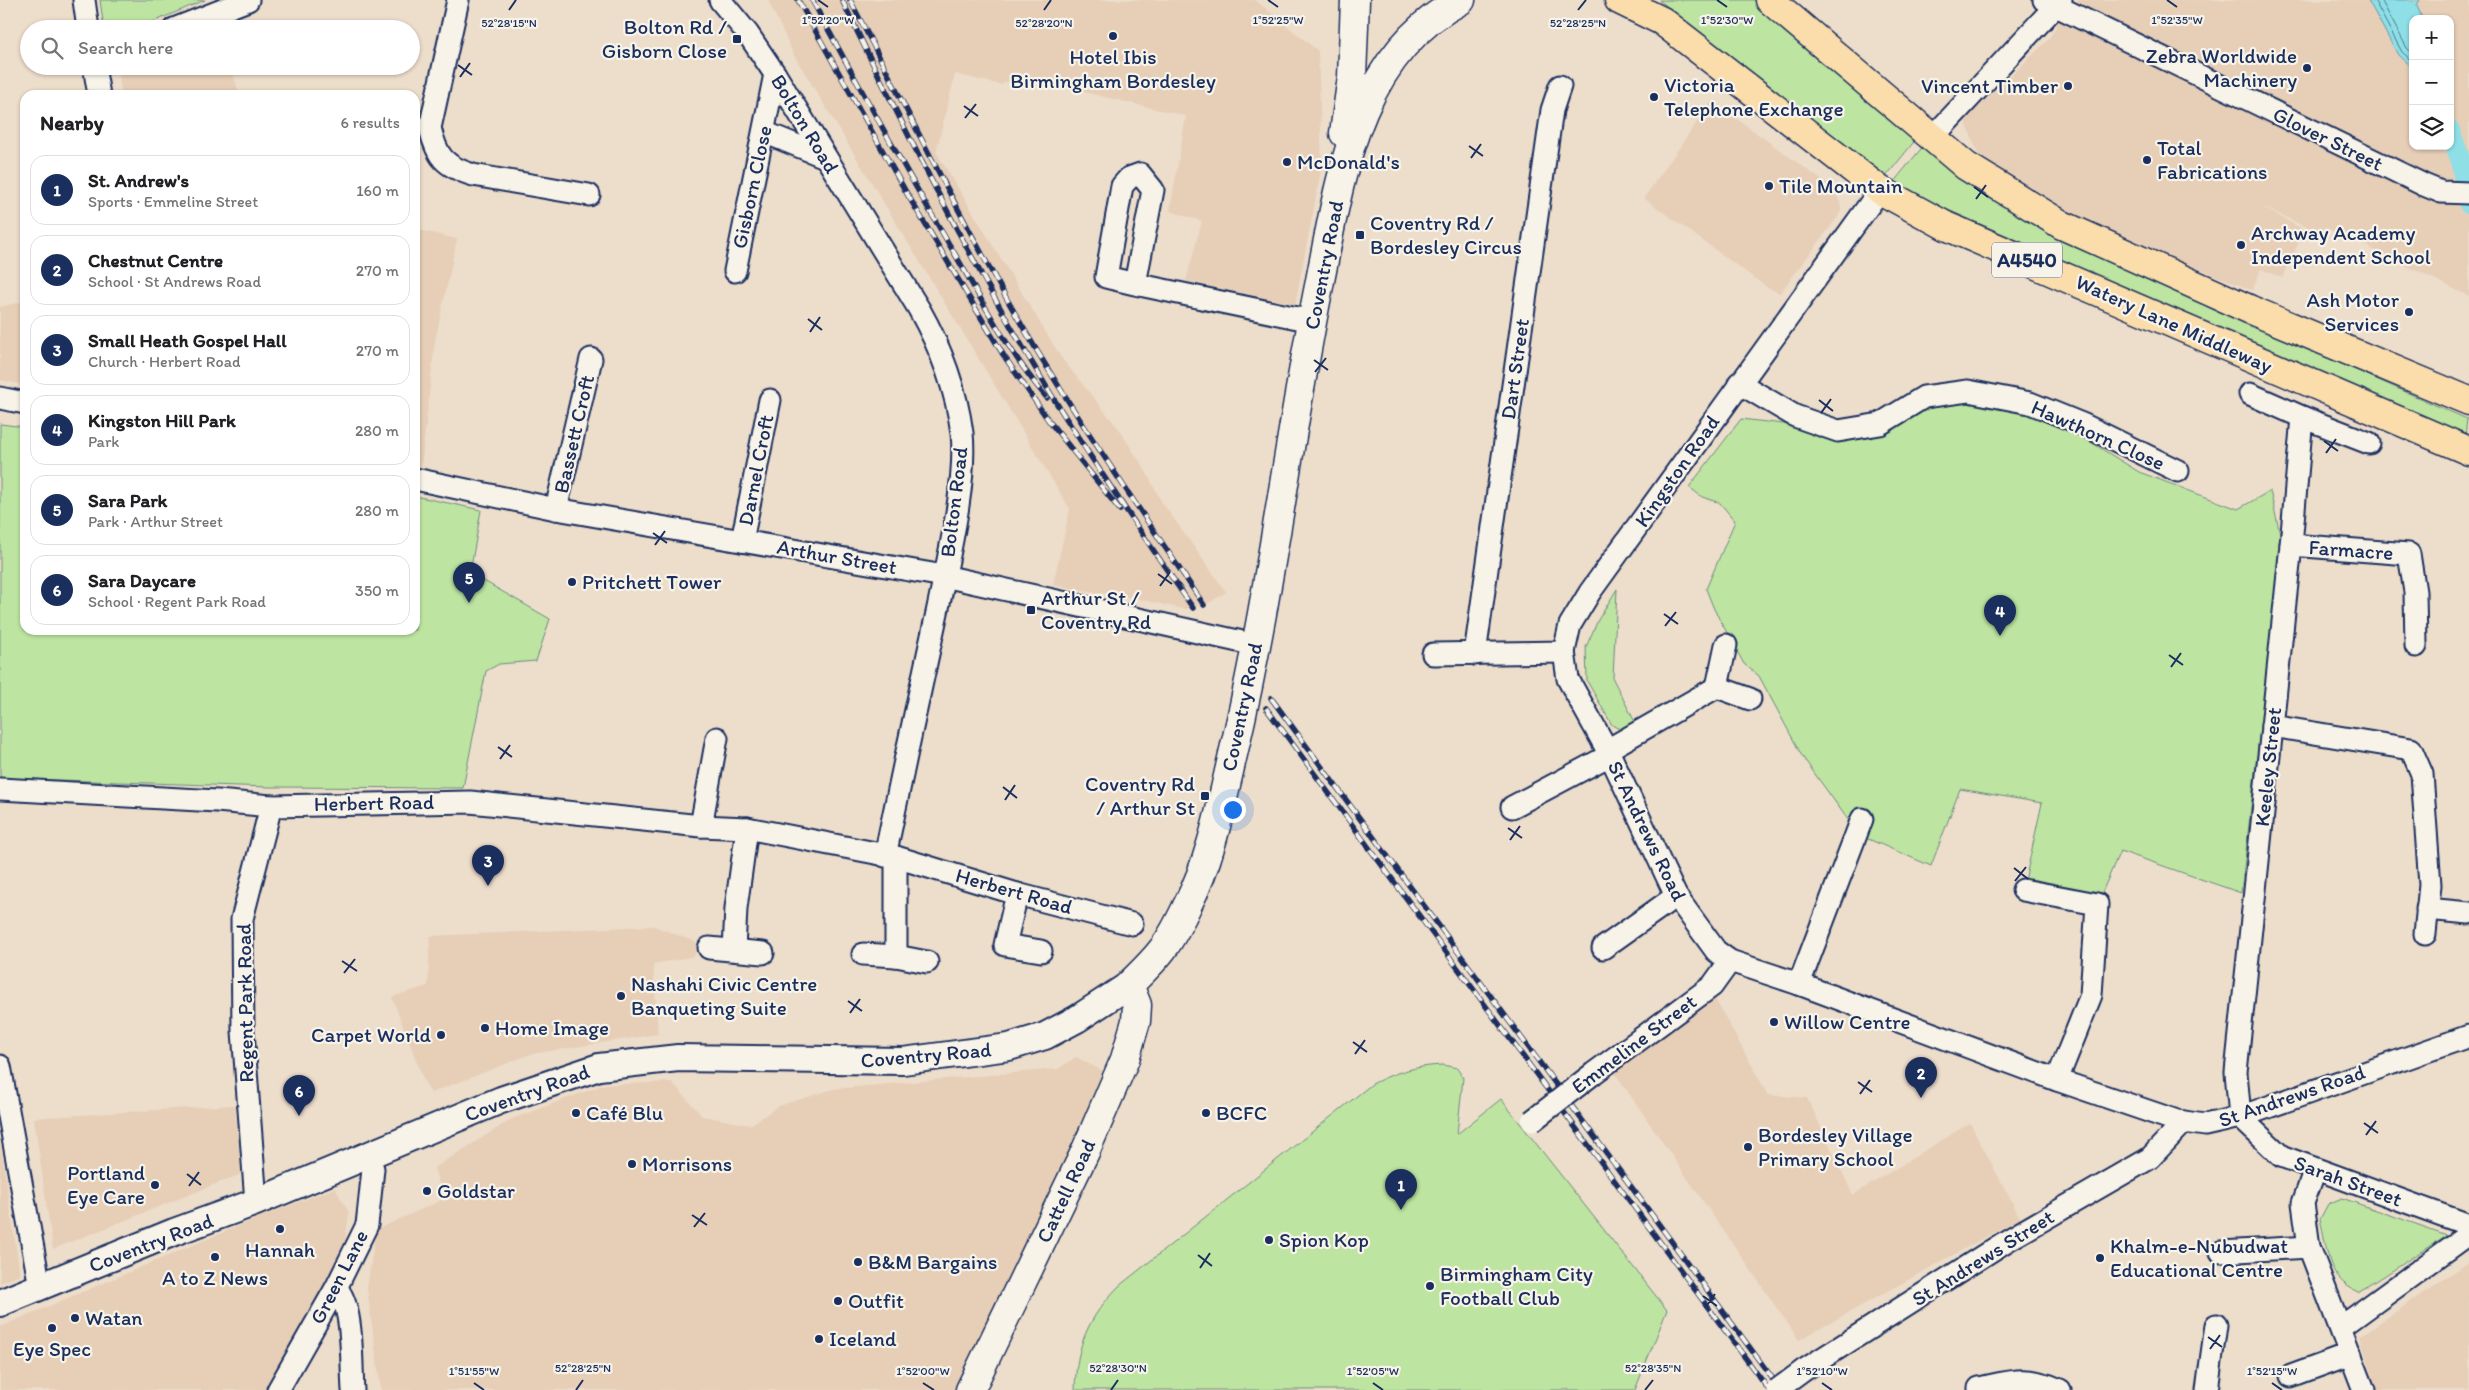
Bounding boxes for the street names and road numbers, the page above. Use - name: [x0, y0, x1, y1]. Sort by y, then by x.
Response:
- street label: Bolton Road: [766, 70, 845, 178]
- street label: Glover Street: [2269, 101, 2388, 176]
- street label: Gisborn Close: [726, 123, 777, 251]
- street label: Coventry Road: [1299, 198, 1348, 332]
- road number: A4540: [1992, 242, 2062, 278]
- street label: Watery Lane Middleway: [2072, 269, 2277, 378]
- street label: Dart Street: [1495, 317, 1534, 421]
- street label: Bassett Croft: [548, 372, 599, 496]
- street label: Hawthorn Close: [2028, 394, 2169, 475]
- street label: Kingston Road: [1629, 409, 1725, 532]
- street label: Darnel Croft: [732, 412, 779, 528]
- street label: Bolton Road: [934, 445, 973, 559]
- street label: Arthur Street: [775, 534, 899, 579]
- street label: Farmacre: [2308, 534, 2394, 565]
- street label: Coventry Road: [1216, 640, 1267, 774]
- street label: Keeley Street: [2249, 706, 2286, 828]
- street label: St Andrews Road: [1603, 756, 1692, 905]
- street label: Herbert Road: [314, 789, 434, 816]
- street label: Herbert Road: [953, 862, 1075, 919]
- street label: Regent Park Road: [231, 923, 258, 1083]
- street label: Emmeline Street: [1566, 988, 1701, 1099]
- street label: Coventry Road: [860, 1036, 993, 1073]
- street label: Coventry Road: [461, 1058, 593, 1127]
- street label: St Andrews Road: [2215, 1059, 2369, 1132]
- street label: Cattell Road: [1031, 1134, 1101, 1247]
- street label: Sarah Street: [2291, 1149, 2406, 1212]
- street label: St Andrews Street: [1907, 1204, 2058, 1311]
- street label: Coventry Road: [85, 1207, 217, 1278]
- street label: Green Lane: [304, 1226, 373, 1328]

